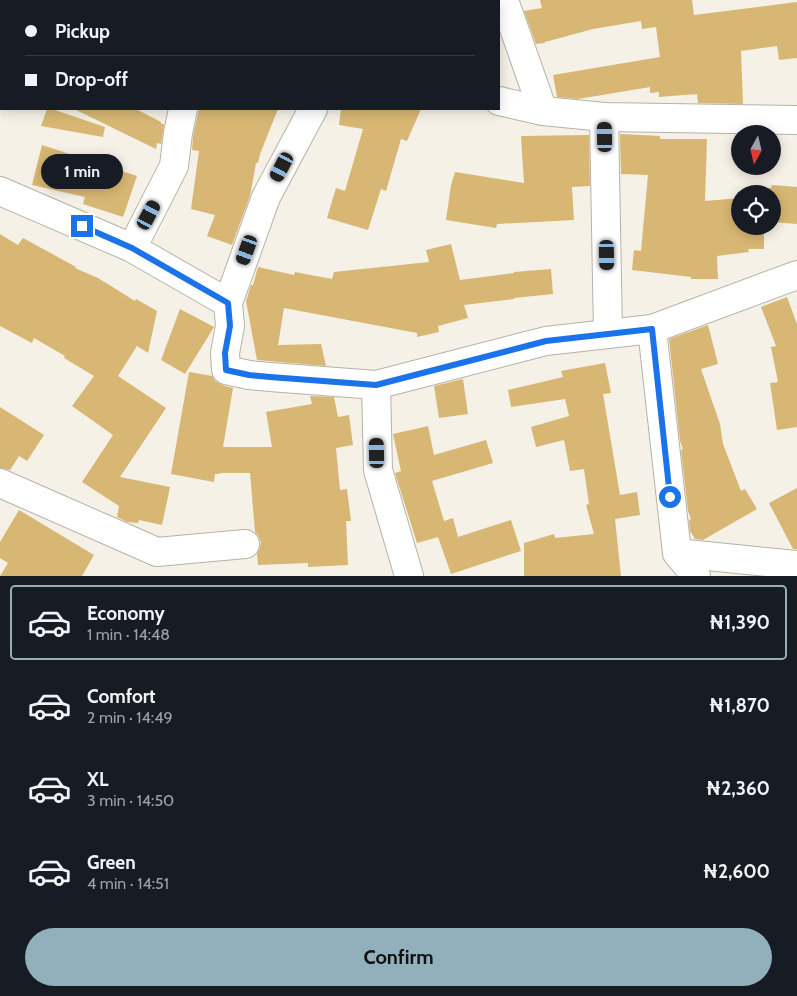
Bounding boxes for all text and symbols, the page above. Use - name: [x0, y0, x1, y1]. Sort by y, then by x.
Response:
- text: Pickup: [55, 20, 110, 43]
- text: Drop-off: [55, 68, 128, 91]
- car: [597, 122, 612, 152]
- north arrow: [731, 125, 781, 175]
- map controls: [731, 125, 781, 235]
- car: [268, 150, 295, 184]
- callout: 1 min: [41, 154, 123, 188]
- text: 1 min: [64, 162, 100, 181]
- button: locate: [731, 185, 781, 235]
- car: [135, 198, 162, 232]
- route end: [71, 215, 93, 237]
- car: [234, 233, 259, 267]
- car: [599, 240, 614, 270]
- car: [369, 438, 384, 468]
- route start: [659, 486, 681, 508]
- icon: car: [27, 600, 72, 645]
- text: Economy: [87, 602, 165, 625]
- text: ₦1,390: [709, 611, 770, 634]
- text: 1 min · 14:48: [87, 625, 170, 644]
- icon: car: [27, 683, 72, 728]
- text: Comfort: [87, 685, 156, 708]
- text: ₦1,870: [709, 694, 770, 717]
- text: 2 min · 14:49: [87, 708, 173, 727]
- icon: car: [27, 766, 72, 811]
- text: XL: [87, 768, 108, 791]
- text: ₦2,360: [706, 777, 770, 800]
- text: 3 min · 14:50: [87, 791, 174, 810]
- icon: car: [27, 849, 72, 894]
- text: Green: [87, 851, 136, 874]
- text: ₦2,600: [703, 860, 770, 883]
- text: 4 min · 14:51: [87, 874, 169, 893]
- button: Confirm: [25, 928, 772, 986]

